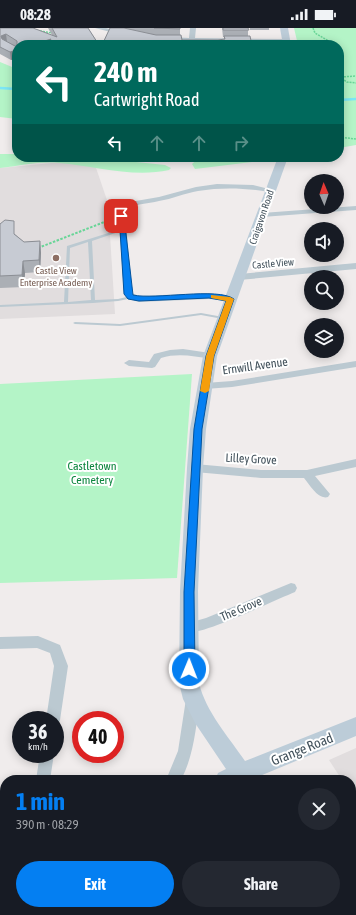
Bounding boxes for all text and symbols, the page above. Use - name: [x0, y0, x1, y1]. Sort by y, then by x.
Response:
- text: 08:28: [20, 6, 51, 23]
- icon: left: [28, 56, 80, 108]
- text: 240 m: [94, 56, 157, 88]
- text: Cartwright Road: [94, 89, 199, 110]
- icon: left: [104, 132, 126, 154]
- icon: ahead: [146, 132, 168, 154]
- icon: ahead: [188, 132, 210, 154]
- icon: right: [230, 132, 252, 154]
- north arrow: [304, 174, 344, 214]
- map controls: [304, 174, 344, 358]
- street label: Craigavon Road: [247, 188, 276, 246]
- pin: [104, 199, 138, 233]
- icon: arrive: [110, 205, 132, 227]
- button: sound: [304, 222, 344, 262]
- marker: Castle View Enterprise Academy: [51, 253, 61, 263]
- street label: Castle View: [252, 256, 294, 271]
- place label: Castle View Enterprise Academy: [20, 265, 92, 288]
- button: search: [304, 270, 344, 310]
- button: layers: [304, 318, 344, 358]
- street label: Ernwill Avenue: [222, 355, 288, 377]
- street label: Lilley Grove: [225, 451, 277, 467]
- park label: Castletown Cemetery: [67, 459, 117, 487]
- street label: The Grove: [218, 594, 264, 624]
- position arrow: [168, 648, 210, 690]
- speed limit sign: 40: [72, 711, 124, 763]
- text: 36: [29, 720, 47, 743]
- street label: Grange Road: [269, 729, 335, 769]
- text: km/h: [28, 741, 48, 752]
- text: 1 min: [16, 788, 65, 815]
- button: close: [298, 788, 340, 830]
- text: 390 m · 08:29: [16, 817, 79, 832]
- button: Exit: [16, 861, 174, 907]
- button: Share: [182, 861, 340, 907]

